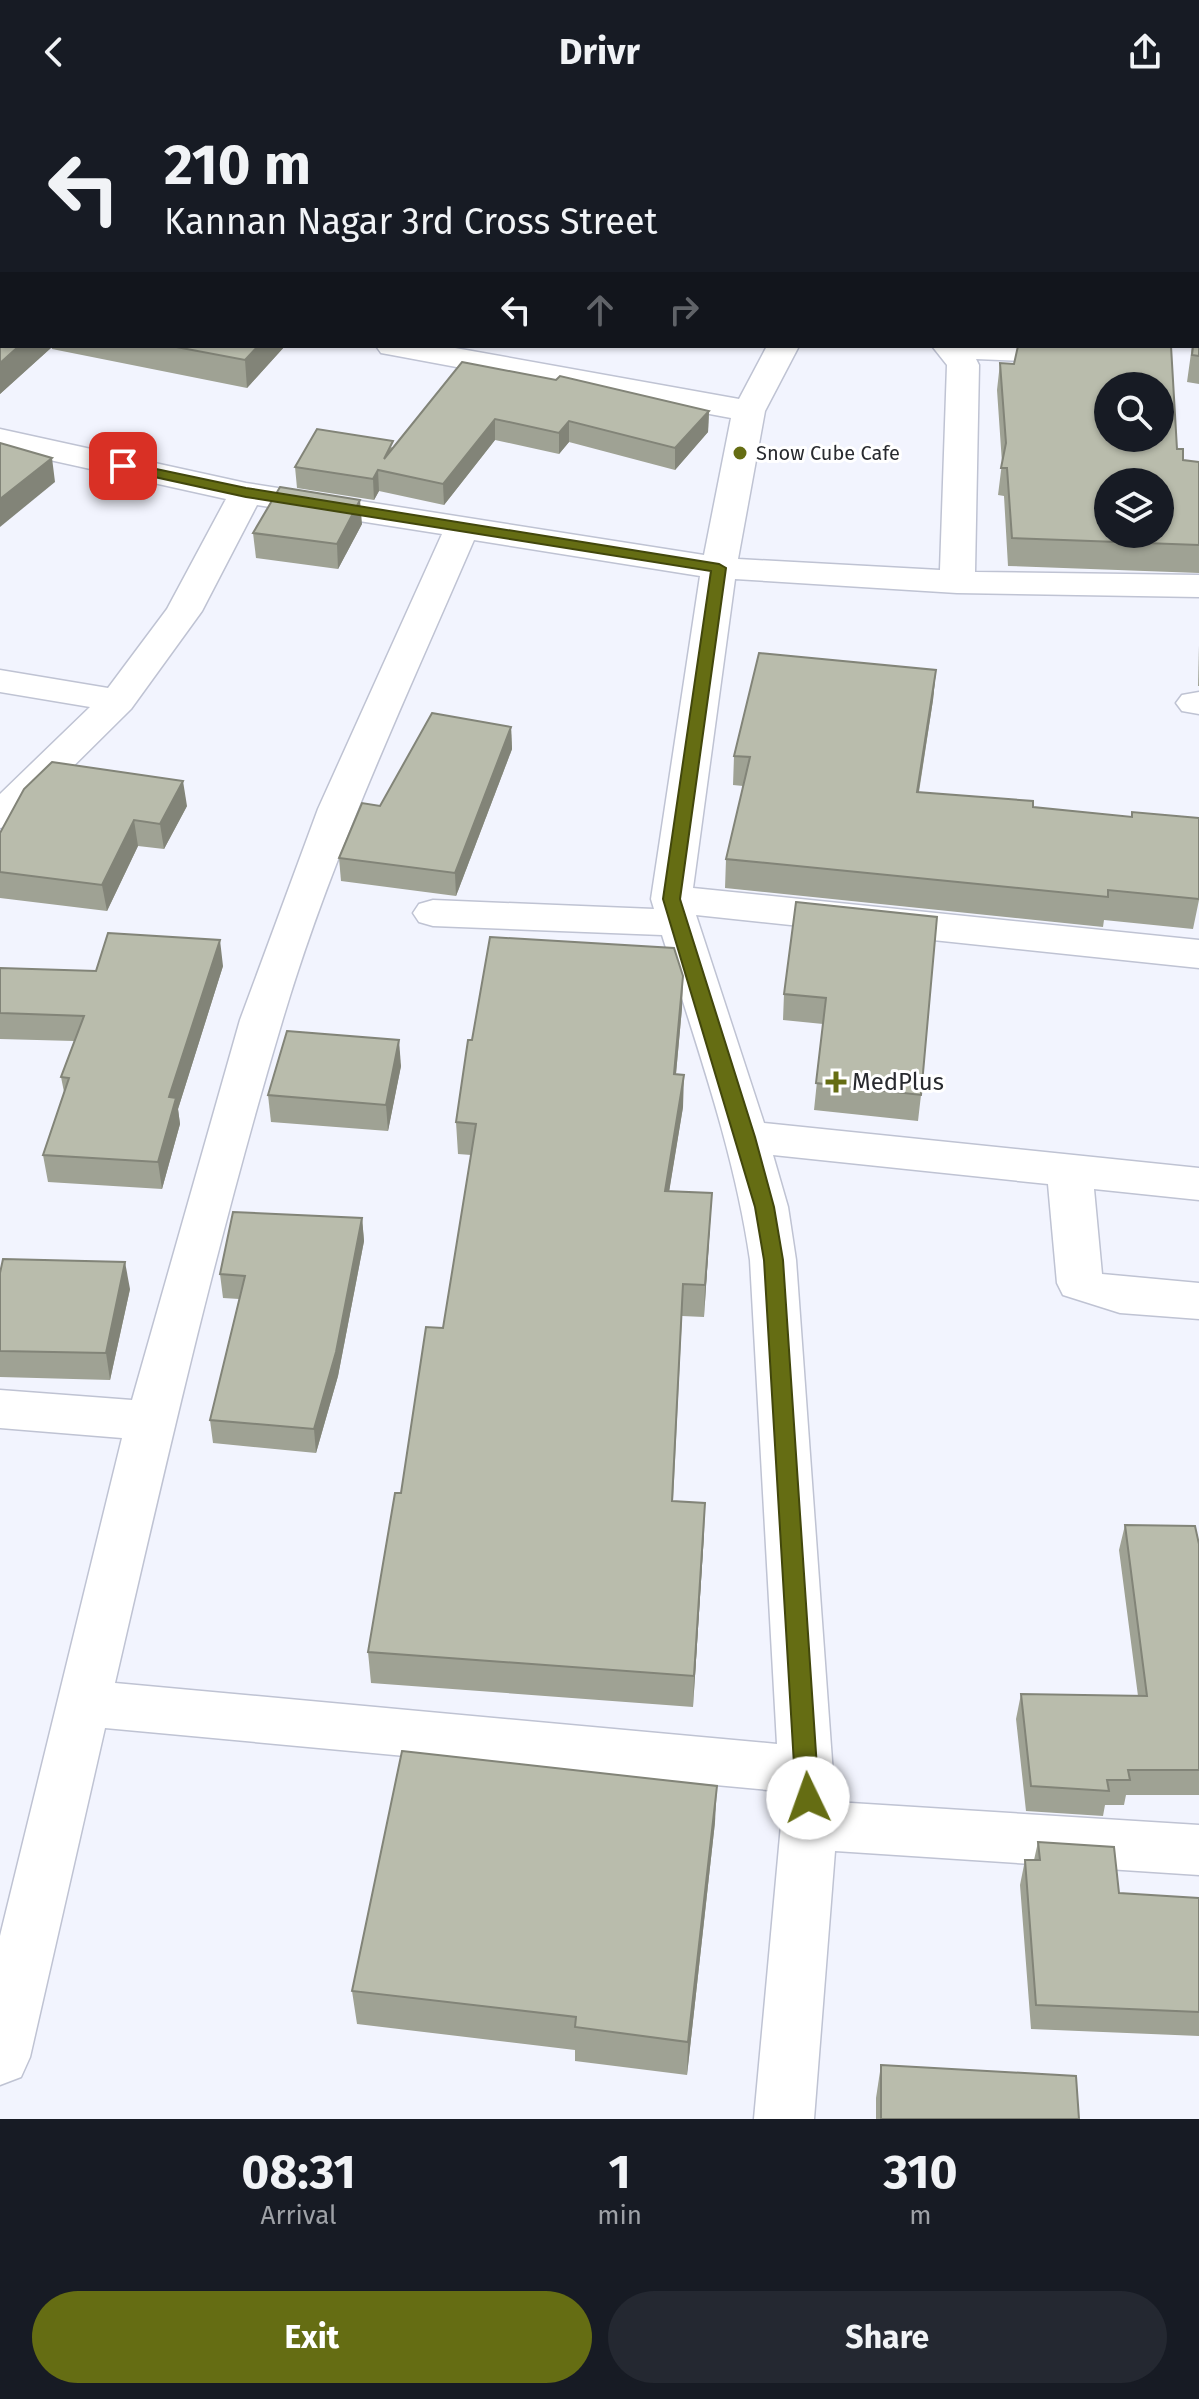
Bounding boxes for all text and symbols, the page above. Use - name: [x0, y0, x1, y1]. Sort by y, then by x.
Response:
- icon: back: [32, 30, 76, 74]
- text: Drivr: [559, 30, 640, 74]
- icon: share: [1123, 30, 1167, 74]
- text: 210 m: [164, 132, 311, 199]
- icon: left: [32, 136, 136, 240]
- text: Kannan Nagar 3rd Cross Street: [164, 200, 658, 244]
- icon: left: [494, 288, 538, 332]
- icon: ahead: [578, 288, 622, 332]
- icon: right: [662, 288, 706, 332]
- map controls: [1094, 372, 1174, 548]
- button: search: [1094, 372, 1174, 452]
- pin: [89, 432, 157, 500]
- place label: Snow Cube Cafe: [756, 441, 900, 465]
- icon: arrive: [101, 444, 145, 488]
- marker: Snow Cube Cafe: [731, 444, 749, 462]
- button: layers: [1094, 468, 1174, 548]
- place label: MedPlus: [852, 1068, 944, 1096]
- marker: MedPlus: [827, 1073, 845, 1091]
- position arrow: [766, 1756, 850, 1840]
- text: 08:31: [241, 2143, 356, 2201]
- text: 1: [608, 2143, 631, 2201]
- text: 310: [883, 2143, 958, 2201]
- text: Arrival: [260, 2200, 337, 2231]
- text: min: [597, 2200, 642, 2231]
- text: m: [909, 2200, 932, 2231]
- button: Exit: [32, 2291, 592, 2383]
- button: Share: [608, 2291, 1167, 2383]

